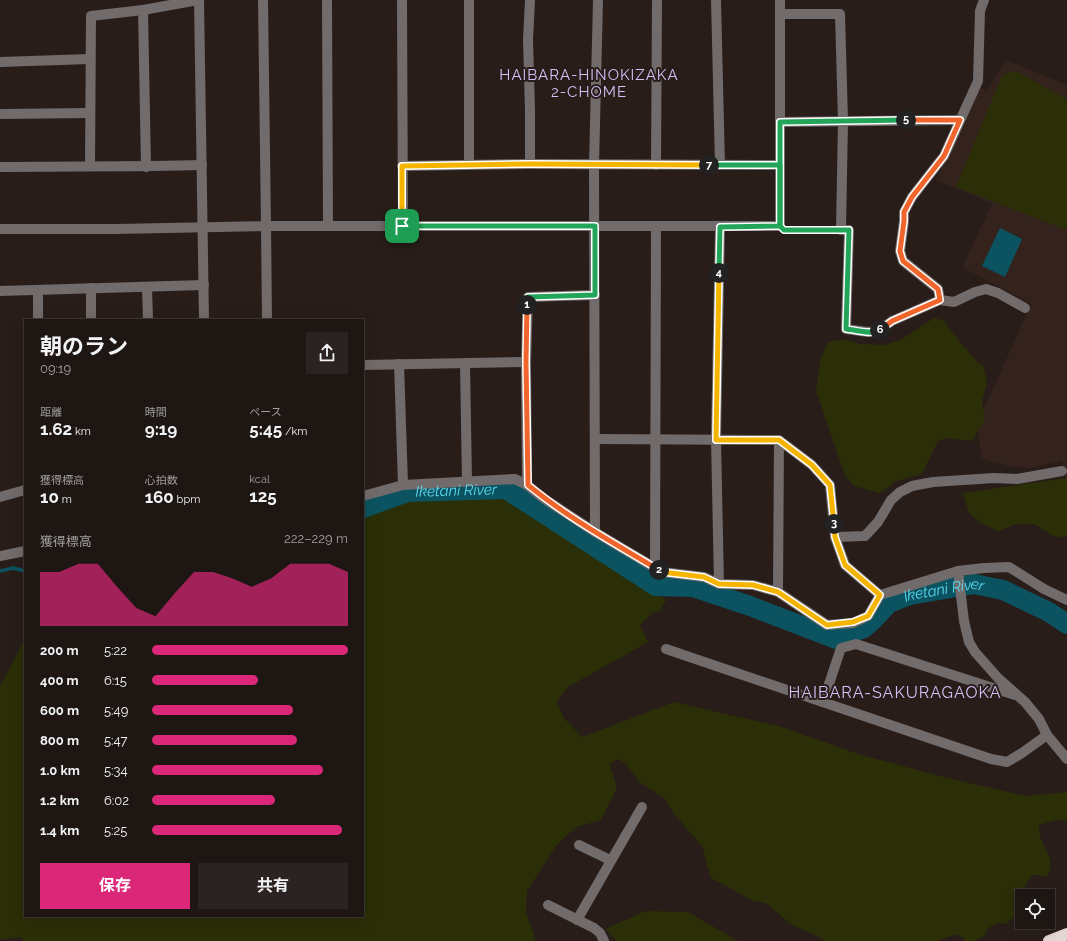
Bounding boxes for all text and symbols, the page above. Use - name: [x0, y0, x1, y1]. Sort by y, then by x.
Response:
- district label: HAIBARA-HINOKIZAKA 2-CHOME: [499, 66, 679, 101]
- pin: 5: [896, 110, 916, 130]
- text: 5: [903, 113, 909, 126]
- pin: 7: [699, 155, 719, 175]
- text: 7: [706, 158, 712, 171]
- pin: [385, 209, 419, 243]
- icon: arrive: [391, 215, 413, 237]
- pin: 4: [709, 263, 729, 283]
- text: 4: [716, 266, 722, 279]
- pin: 1: [517, 295, 537, 315]
- text: 1: [524, 298, 530, 311]
- pin: 6: [870, 320, 890, 340]
- text: 6: [877, 323, 883, 336]
- button: share: [306, 332, 348, 374]
- text: 朝のラン: [40, 333, 128, 359]
- text: 09:19: [40, 361, 71, 376]
- text: 距離: [40, 406, 62, 419]
- text: 時間: [145, 406, 167, 419]
- text: ペース: [249, 406, 282, 419]
- text: 1.62: [40, 419, 72, 439]
- text: 9:19: [145, 419, 177, 439]
- text: 5:45: [249, 419, 282, 439]
- text: km: [72, 425, 91, 438]
- text: /km: [282, 425, 307, 438]
- text: kcal: [249, 473, 270, 486]
- text: 獲得標高: [40, 474, 84, 487]
- text: 心拍数: [145, 474, 178, 487]
- water label: Iketani River: [415, 480, 498, 501]
- text: 125: [249, 486, 277, 506]
- text: 10: [40, 487, 59, 507]
- text: 160: [145, 487, 174, 507]
- text: m: [59, 493, 72, 506]
- text: bpm: [174, 493, 200, 506]
- pin: 3: [824, 514, 844, 534]
- text: 3: [831, 517, 837, 530]
- text: 222–229 m: [284, 531, 348, 546]
- text: 獲得標高: [40, 534, 92, 549]
- pin: 2: [649, 560, 669, 580]
- text: 2: [656, 563, 662, 576]
- water label: Iketani River: [901, 575, 987, 606]
- text: 200 m: [40, 643, 79, 658]
- text: 5:22: [104, 643, 127, 658]
- text: 400 m: [40, 673, 79, 688]
- text: 6:15: [104, 673, 127, 688]
- district label: HAIBARA-SAKURAGAOKA: [788, 683, 1002, 702]
- text: 600 m: [40, 703, 79, 718]
- text: 5:49: [104, 703, 128, 718]
- text: 800 m: [40, 733, 79, 748]
- text: 5:47: [104, 733, 128, 748]
- text: 1.0 km: [40, 763, 80, 778]
- text: 5:34: [104, 763, 128, 778]
- text: 1.2 km: [40, 793, 79, 808]
- text: 6:02: [104, 793, 129, 808]
- text: 1.4 km: [40, 823, 79, 838]
- text: 5:25: [104, 823, 127, 838]
- button: 保存: [40, 863, 190, 909]
- button: 共有: [198, 863, 348, 909]
- map controls: [1015, 889, 1055, 929]
- button: locate: [1015, 889, 1055, 929]

